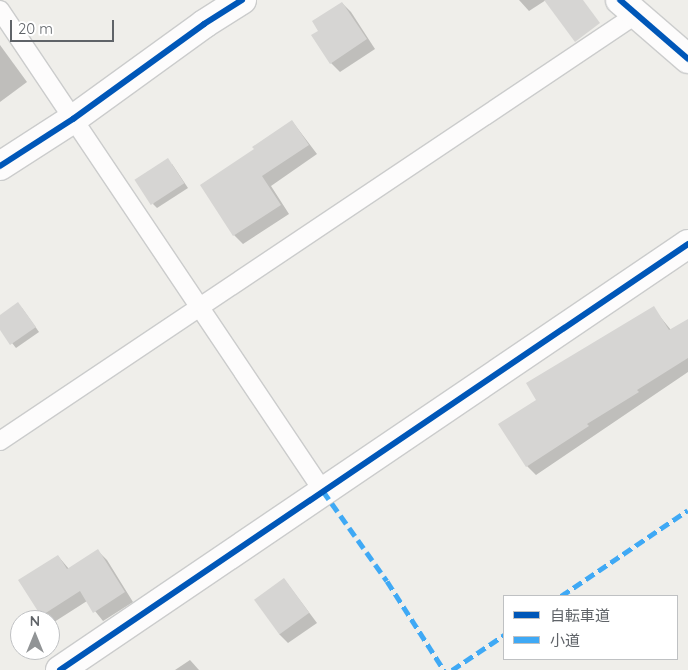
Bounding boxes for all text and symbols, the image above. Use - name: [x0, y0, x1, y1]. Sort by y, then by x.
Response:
- scale bar: [12, 10, 116, 42]
- text: 20 m: [18, 19, 53, 38]
- legend: [503, 595, 678, 660]
- text: 自転車道: [550, 606, 610, 625]
- north arrow: [10, 610, 60, 660]
- text: N: [30, 612, 40, 630]
- text: 小道: [550, 631, 580, 650]

